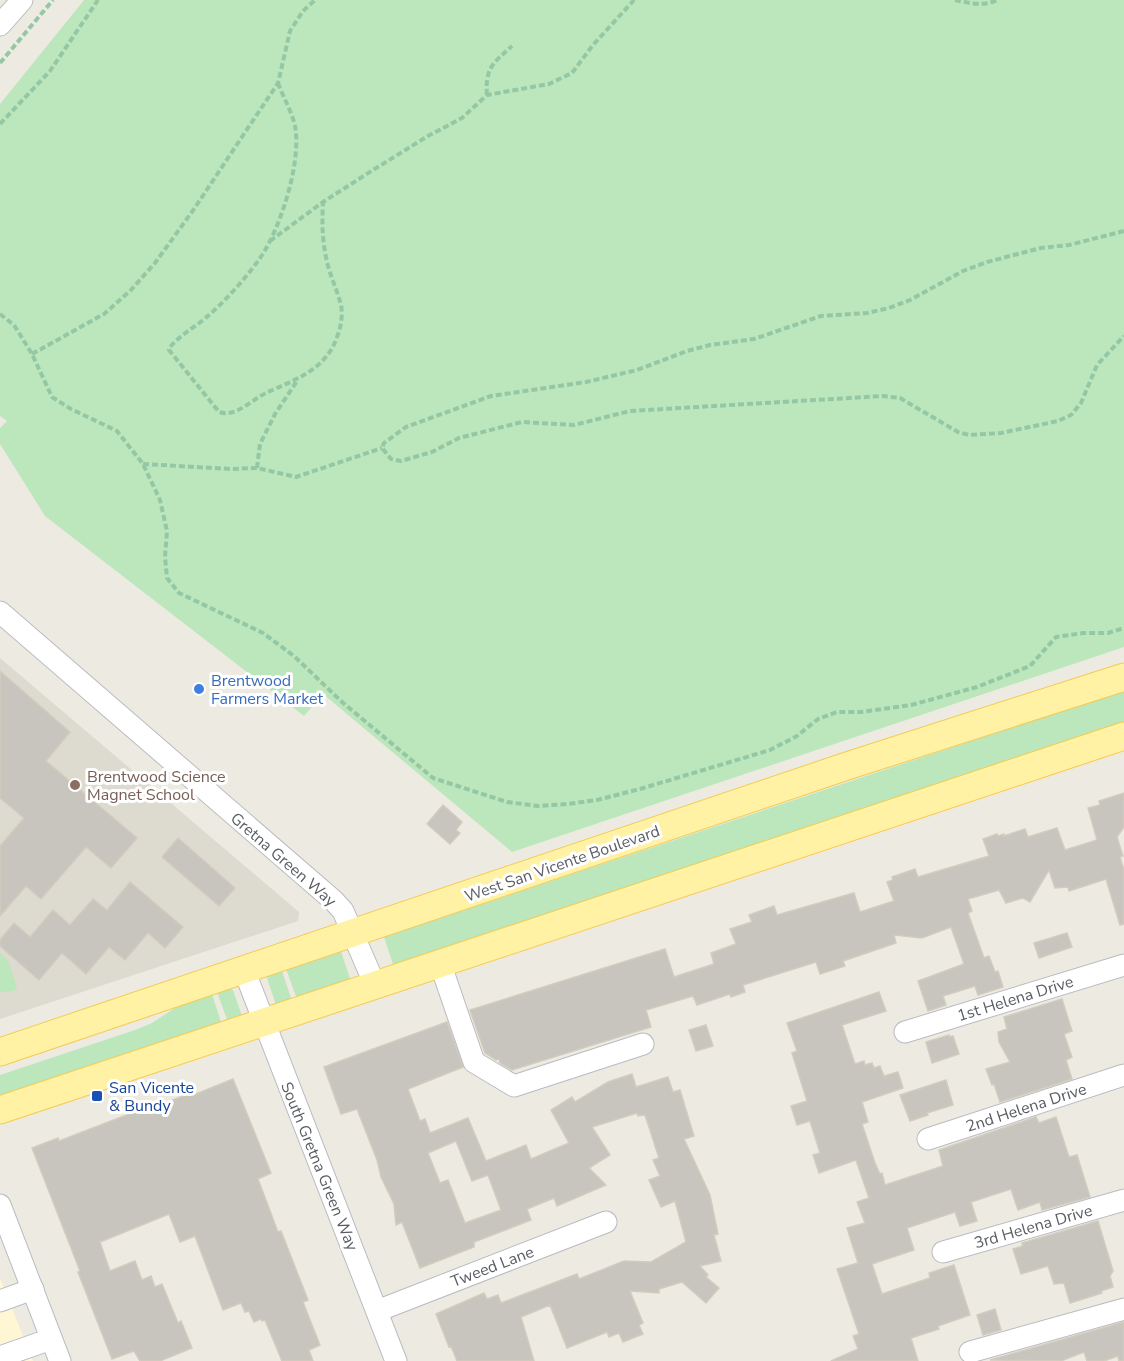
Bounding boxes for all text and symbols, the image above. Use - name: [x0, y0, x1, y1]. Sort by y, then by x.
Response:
- place label: Brentwood Farmers Market: [211, 670, 324, 710]
- marker: Brentwood Farmers Market: [192, 682, 206, 696]
- place label: Brentwood Science Magnet School: [87, 766, 226, 806]
- marker: Brentwood Science Magnet School: [68, 778, 82, 792]
- street label: Gretna Green Way: [226, 808, 342, 912]
- street label: West San Vicente Boulevard: [462, 820, 663, 908]
- street label: 1st Helena Drive: [954, 971, 1076, 1027]
- place label: San Vicente & Bundy: [109, 1077, 194, 1117]
- street label: 2nd Helena Drive: [963, 1078, 1089, 1138]
- street label: South Gretna Green Way: [275, 1079, 363, 1255]
- marker: San Vicente & Bundy: [90, 1089, 104, 1103]
- street label: 3rd Helena Drive: [972, 1200, 1095, 1254]
- street label: Tweed Lane: [448, 1241, 537, 1293]

